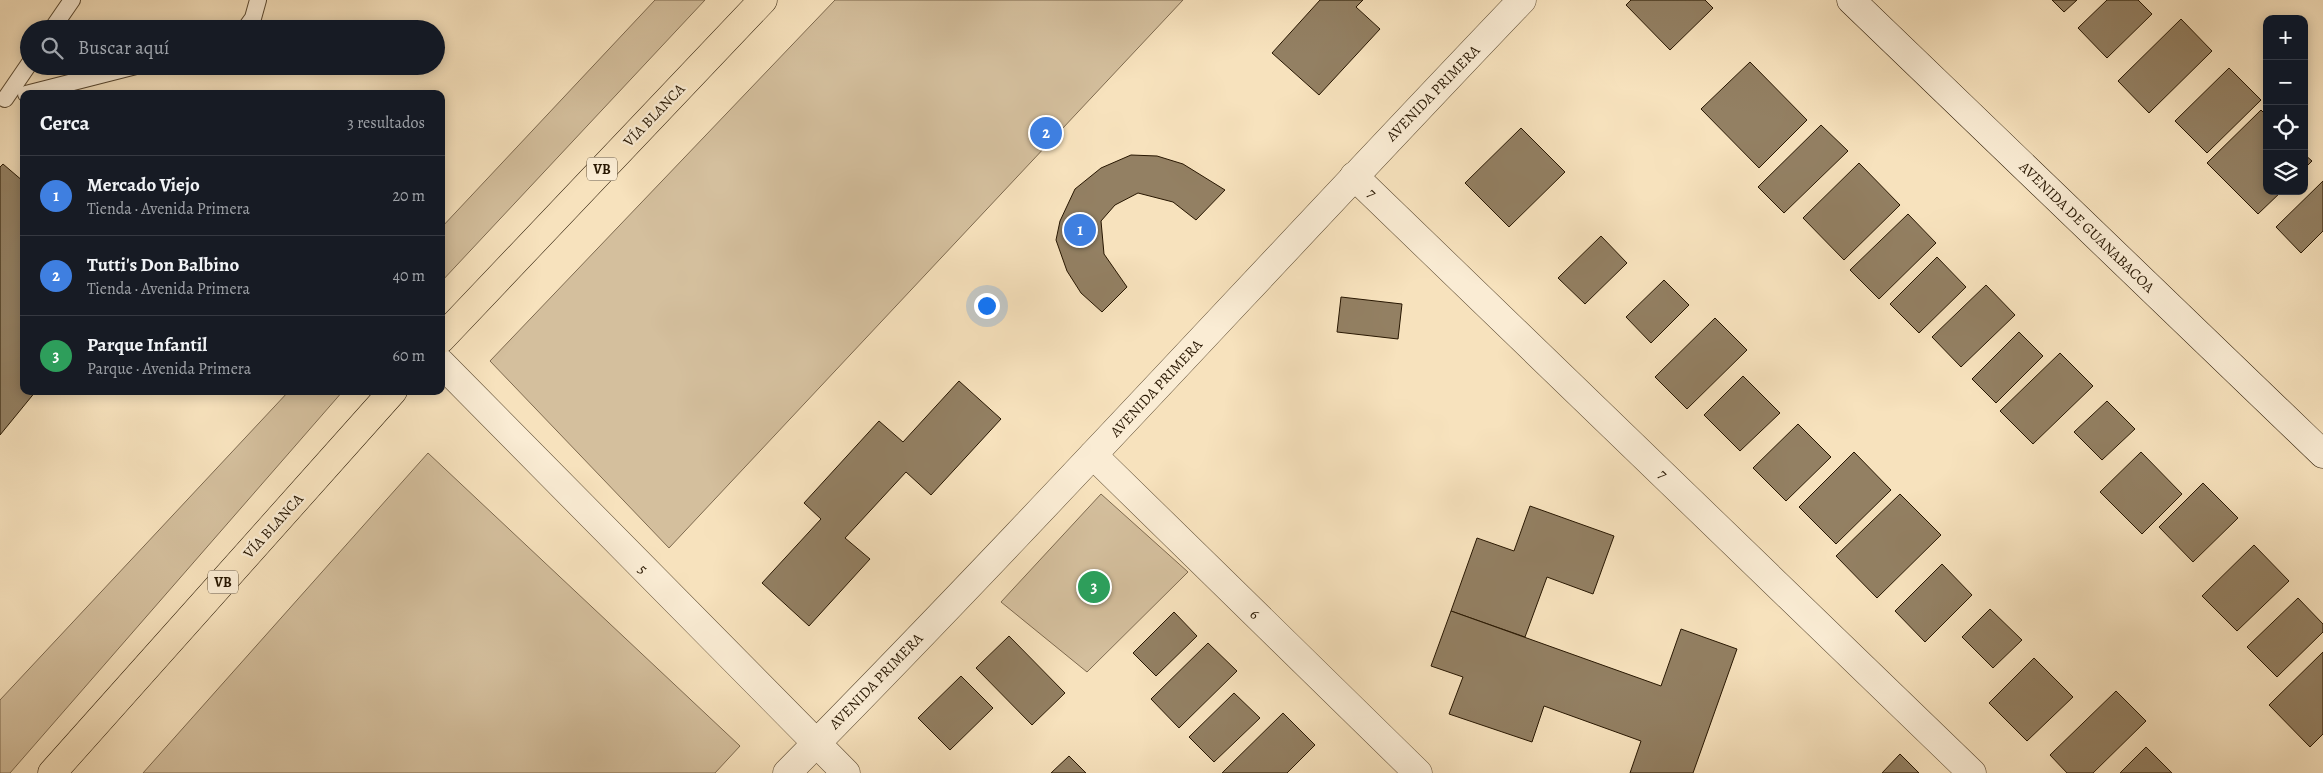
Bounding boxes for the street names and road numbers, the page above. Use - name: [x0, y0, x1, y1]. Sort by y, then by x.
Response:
- street label: AVENIDA PRIMERA: [1381, 40, 1484, 146]
- street label: VÍA BLANCA: [618, 79, 689, 152]
- street label: AVENIDA DE GUANABACOA: [2014, 156, 2159, 297]
- road number: VB: [587, 157, 617, 180]
- street label: 7: [1363, 184, 1382, 203]
- street label: AVENIDA PRIMERA: [1105, 335, 1207, 442]
- street label: 7: [1654, 465, 1673, 484]
- street label: VÍA BLANCA: [238, 489, 308, 563]
- street label: 5: [634, 560, 652, 578]
- road number: VB: [208, 570, 238, 594]
- street label: 6: [1246, 604, 1264, 624]
- street label: AVENIDA PRIMERA: [824, 628, 927, 734]

